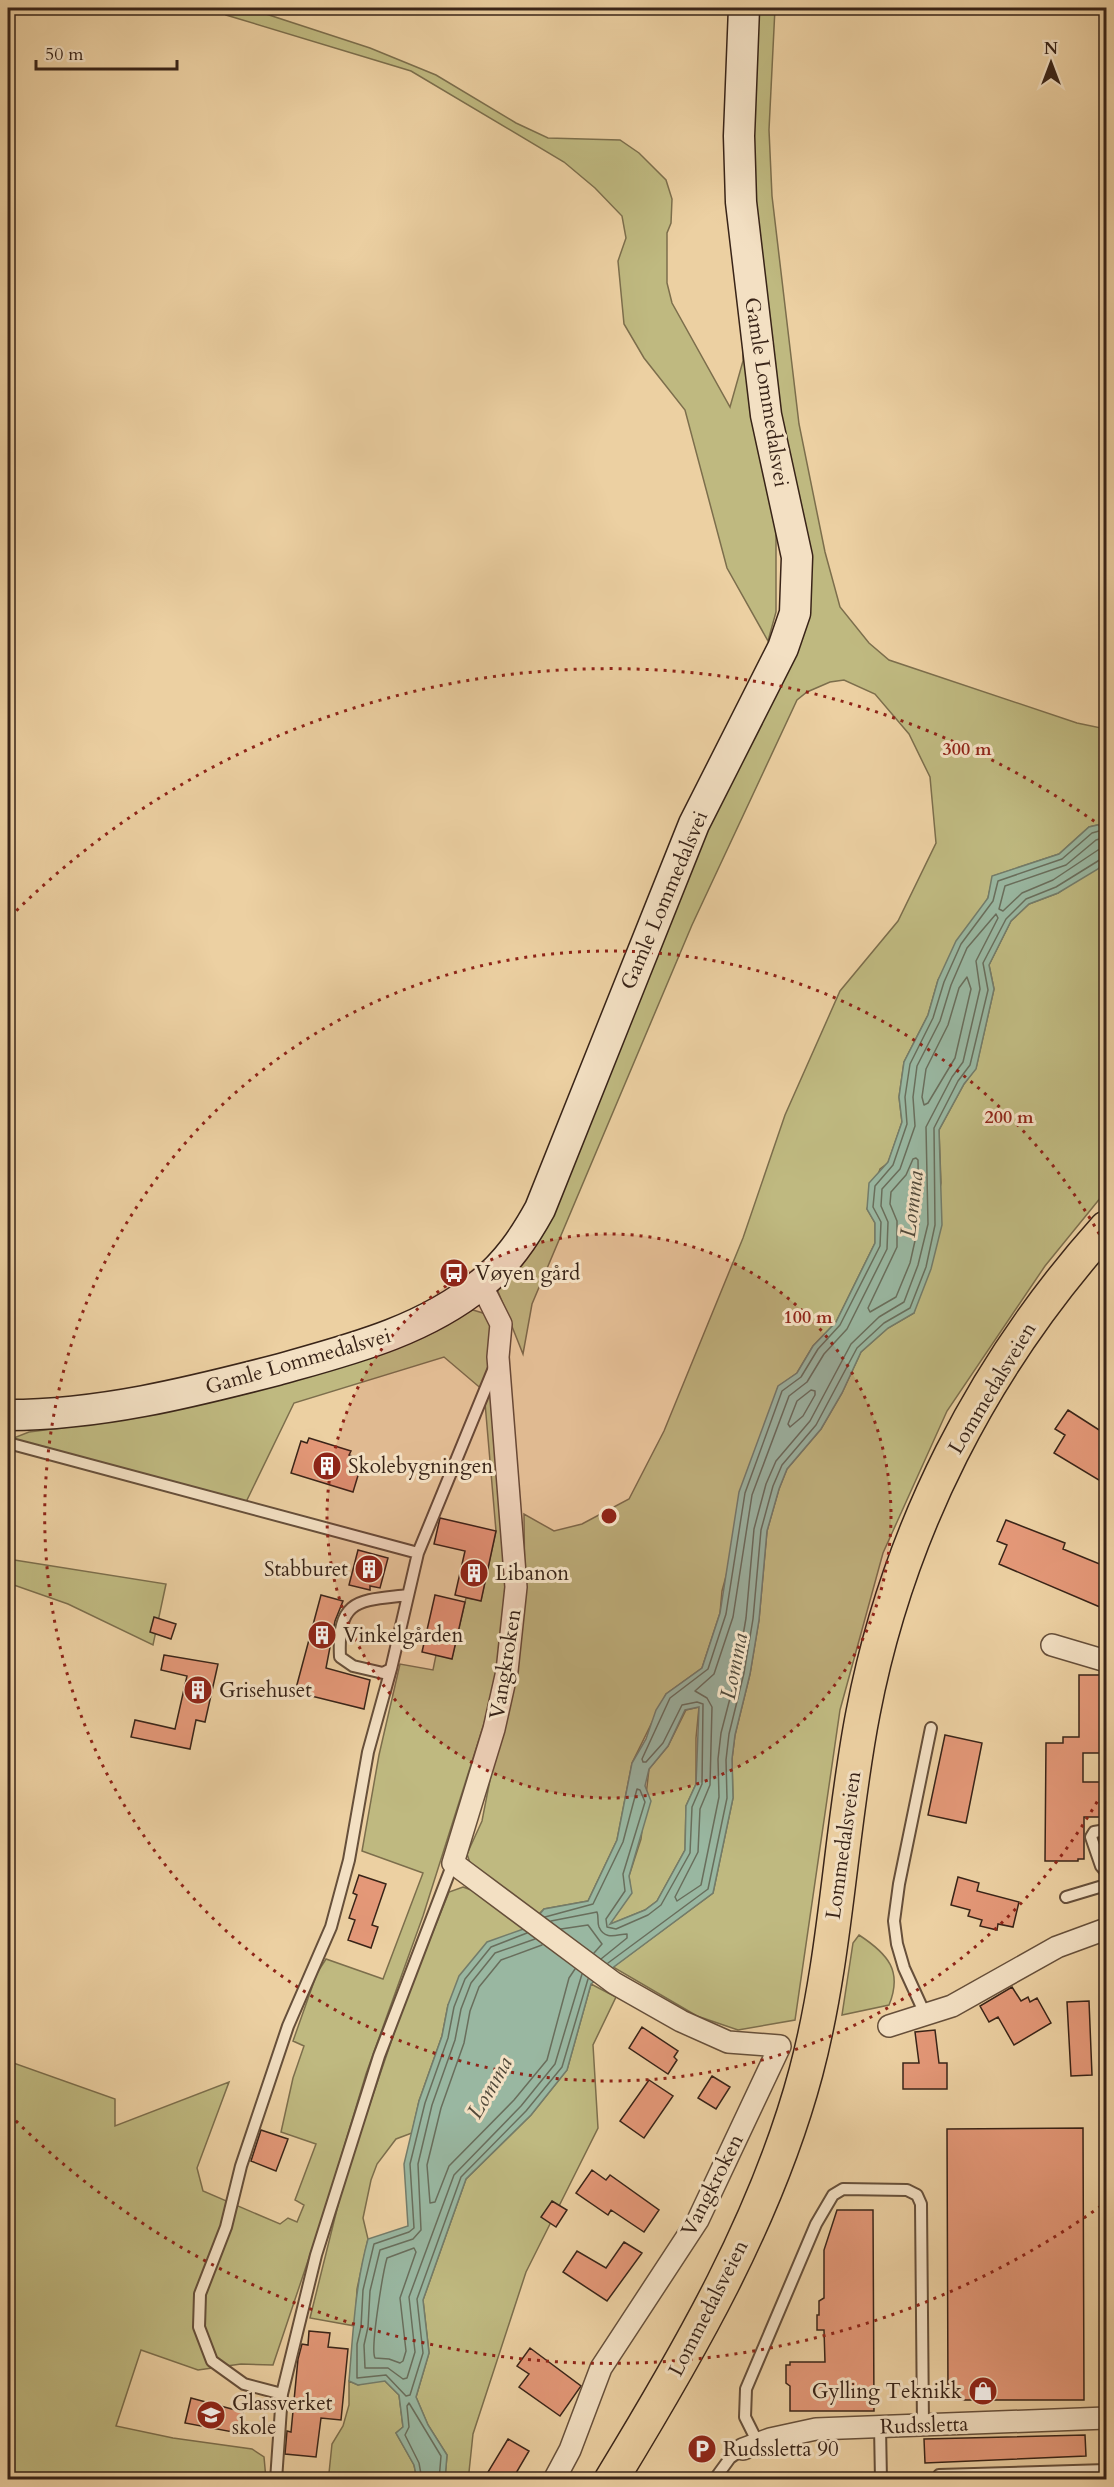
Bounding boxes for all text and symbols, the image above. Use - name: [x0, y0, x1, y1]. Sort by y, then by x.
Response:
- scale bar: [36, 33, 177, 71]
- north arrow: [1021, 33, 1081, 93]
- text: N: [1044, 38, 1058, 60]
- text: 50 m: [45, 42, 84, 67]
- street label: Gamle Lommedalsvei: [737, 295, 796, 489]
- text: 300 m: [942, 737, 992, 762]
- street label: Gamle Lommedalsvei: [614, 806, 715, 994]
- text: 200 m: [984, 1105, 1034, 1130]
- water label: Lomma: [893, 1169, 931, 1239]
- bus stop icon: Vøyen gård: [438, 1257, 470, 1289]
- place label: Vøyen gård: [475, 1259, 580, 1288]
- text: 100 m: [783, 1305, 833, 1330]
- street label: Lommedalsveien: [942, 1317, 1043, 1460]
- street label: Gamle Lommedalsvei: [202, 1321, 394, 1402]
- building icon: Skolebygningen: [311, 1450, 343, 1482]
- place label: Skolebygningen: [348, 1452, 493, 1481]
- centre of rings: [599, 1506, 619, 1526]
- building icon: Stabburet: [353, 1553, 385, 1585]
- place label: Stabburet: [264, 1555, 348, 1584]
- building icon: Libanon: [458, 1557, 490, 1589]
- place label: Libanon: [495, 1559, 569, 1588]
- street label: Vangkroken: [482, 1607, 529, 1721]
- building icon: Vinkelgården: [306, 1619, 338, 1651]
- place label: Vinkelgården: [343, 1621, 464, 1650]
- water label: Lomma: [713, 1630, 755, 1702]
- building icon: Grisehuset: [182, 1674, 214, 1706]
- place label: Grisehuset: [219, 1676, 312, 1705]
- street label: Lommedalsveien: [819, 1769, 868, 1921]
- water label: Lomma: [460, 2051, 520, 2124]
- street label: Vangkroken: [674, 2129, 751, 2241]
- street label: Lommedalsveien: [662, 2235, 755, 2381]
- shop icon: Gylling Teknikk: [967, 2375, 999, 2407]
- place label: Gylling Teknikk: [812, 2377, 963, 2406]
- place label: Glassverket skole: [232, 2389, 333, 2442]
- school or university icon: Glassverket skole: [195, 2399, 227, 2431]
- street label: Rudssletta: [879, 2409, 969, 2442]
- parking icon: Rudssletta 90: [686, 2433, 718, 2465]
- place label: Rudssletta 90: [723, 2435, 839, 2464]

